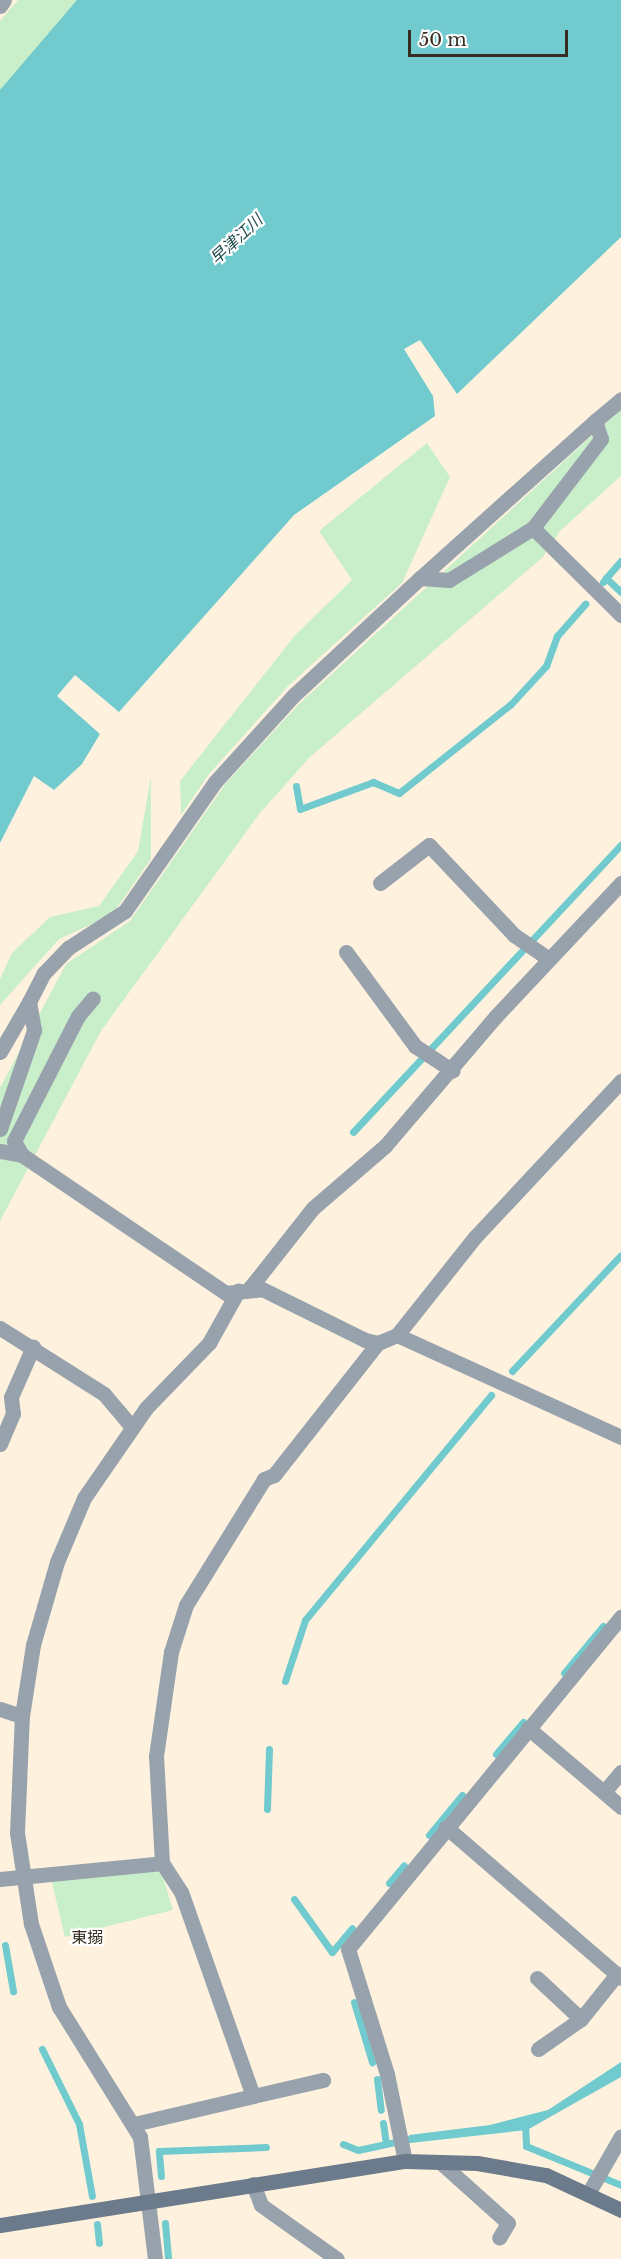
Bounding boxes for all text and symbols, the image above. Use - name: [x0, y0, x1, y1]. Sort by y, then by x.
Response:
- scale bar: [411, 18, 572, 56]
- text: 50 m: [419, 29, 467, 51]
- water label: 早津江川: [206, 210, 266, 268]
- district label: 東搦: [71, 1927, 103, 1947]

